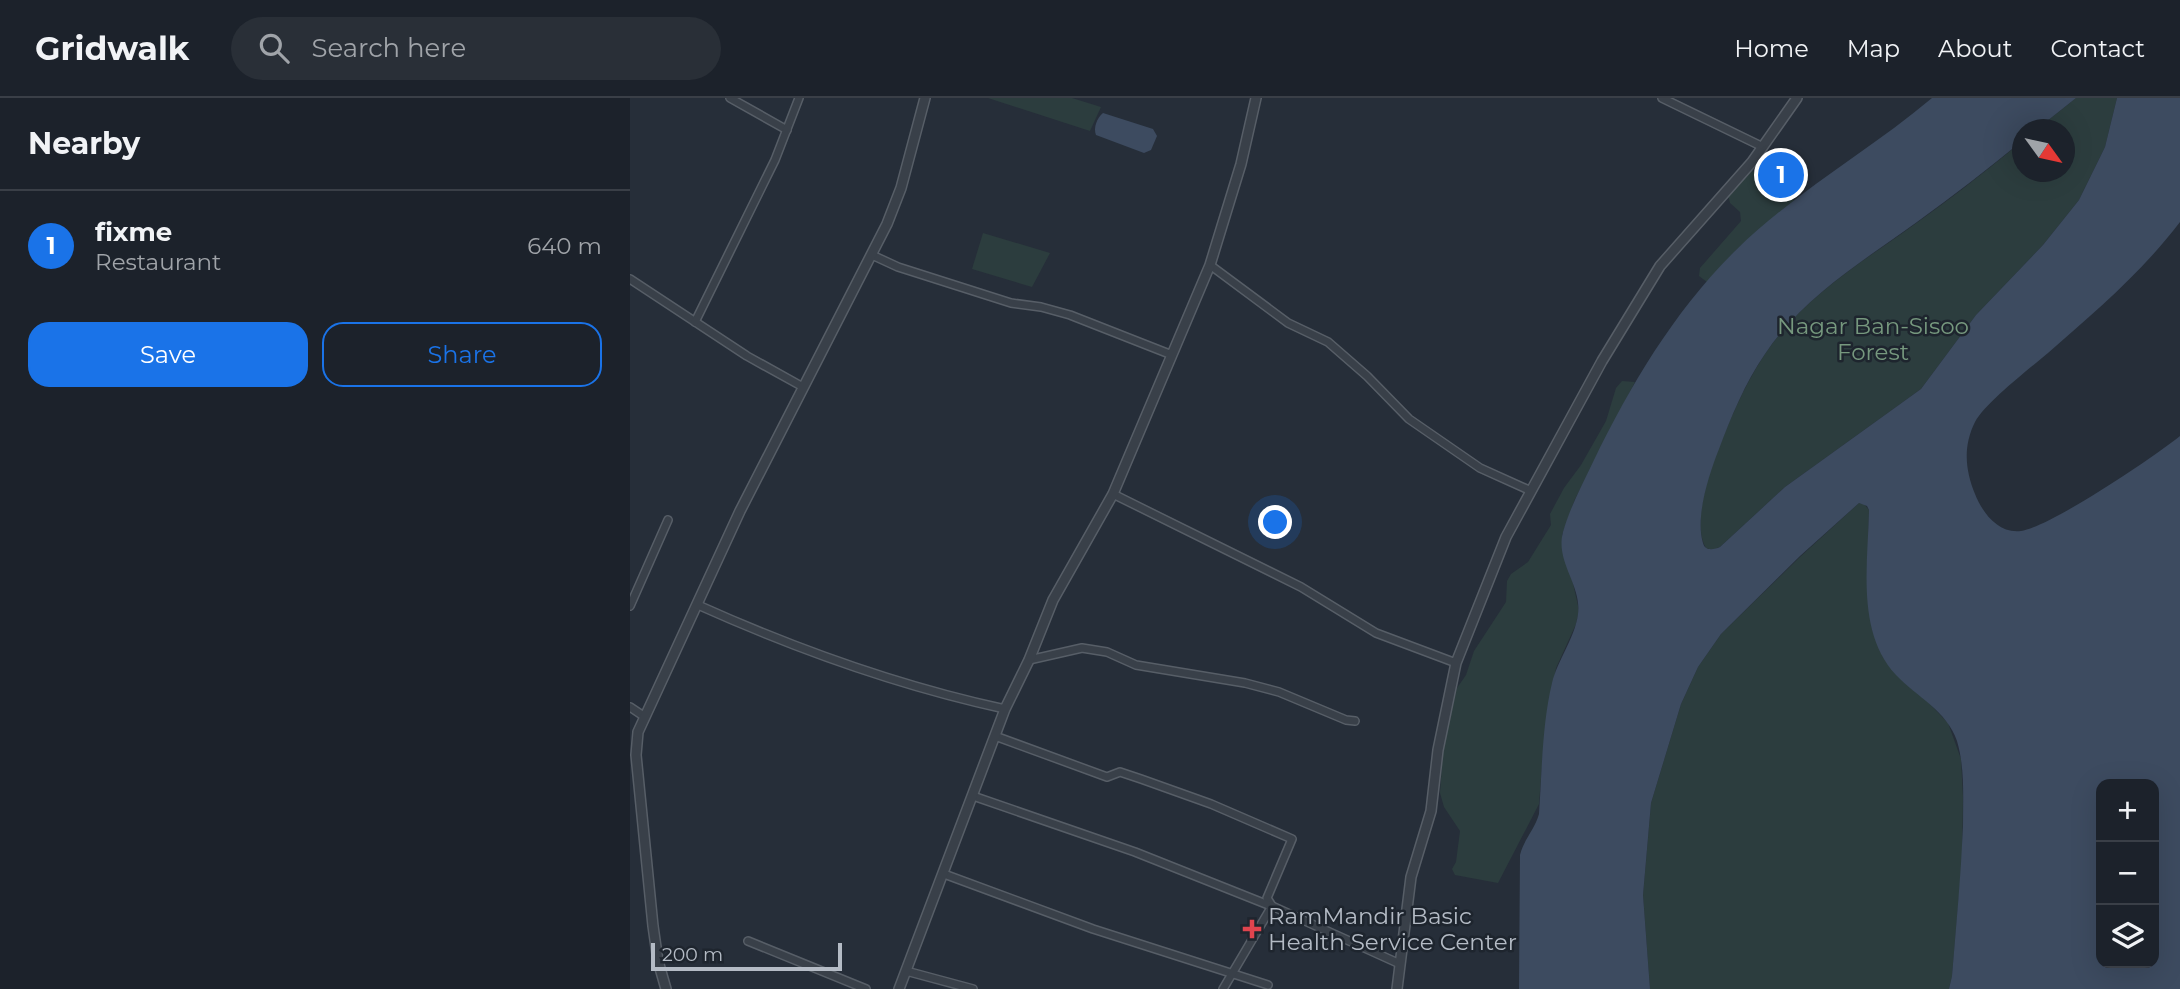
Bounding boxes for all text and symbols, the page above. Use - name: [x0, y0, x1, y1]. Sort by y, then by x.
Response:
- search box: [231, 17, 721, 80]
- text: Gridwalk: [35, 28, 189, 68]
- icon: search: [255, 29, 293, 67]
- text: Search here: [311, 32, 466, 64]
- text: Home: [1734, 34, 1809, 63]
- text: Map: [1847, 34, 1900, 63]
- text: About: [1938, 34, 2012, 63]
- text: Contact: [2050, 34, 2145, 63]
- north arrow: [2012, 119, 2075, 182]
- text: Nearby: [28, 125, 140, 162]
- pin: 1: [1758, 149, 1804, 201]
- text: fixme: [95, 216, 172, 248]
- text: 1: [46, 232, 56, 260]
- text: 640 m: [527, 232, 602, 260]
- text: Restaurant: [95, 248, 221, 276]
- park label: Nagar Ban-Sisoo Forest: [1777, 312, 1969, 366]
- button: Save: [28, 322, 308, 387]
- button: Share: [322, 322, 602, 387]
- your location: [1258, 505, 1292, 539]
- map controls: [2096, 779, 2159, 968]
- button: +: [2096, 779, 2159, 842]
- button: −: [2096, 842, 2159, 905]
- place label: RamMandir Basic Health Service Center: [1268, 902, 1517, 956]
- button: layers: [2096, 905, 2159, 968]
- marker: RamMandir Basic Health Service Center: [1242, 919, 1262, 939]
- scale bar: [651, 940, 842, 972]
- text: 200 m: [662, 943, 723, 966]

